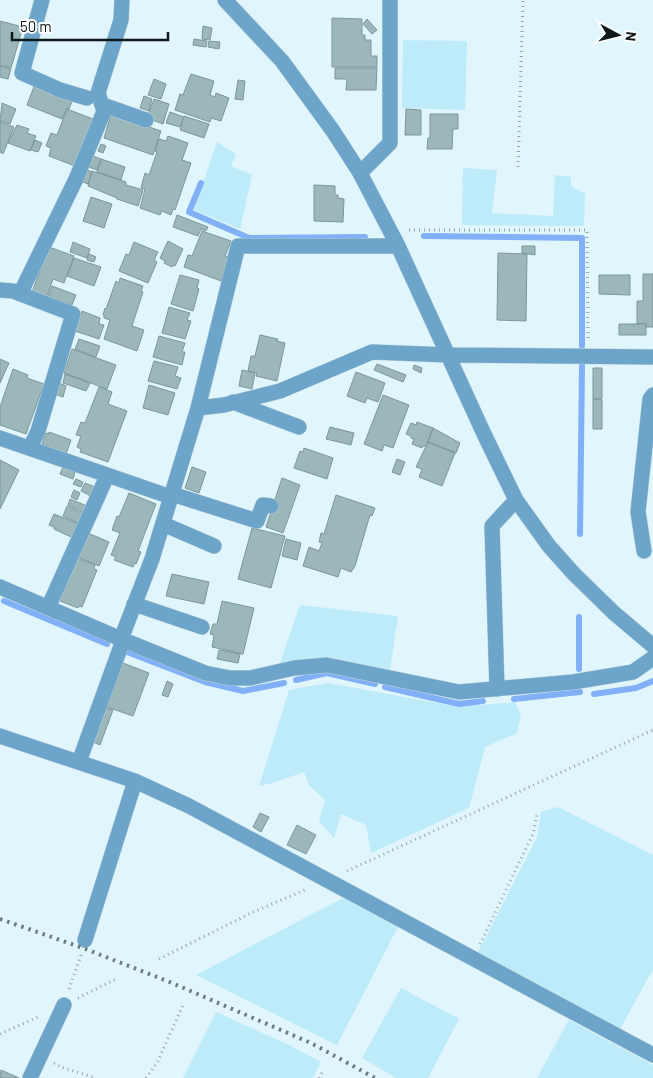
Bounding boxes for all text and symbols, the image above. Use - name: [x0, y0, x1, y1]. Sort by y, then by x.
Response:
- scale bar: [12, 10, 169, 42]
- north arrow: [593, 10, 643, 60]
- text: 50 m: [20, 17, 52, 35]
- text: N: [622, 31, 640, 42]

